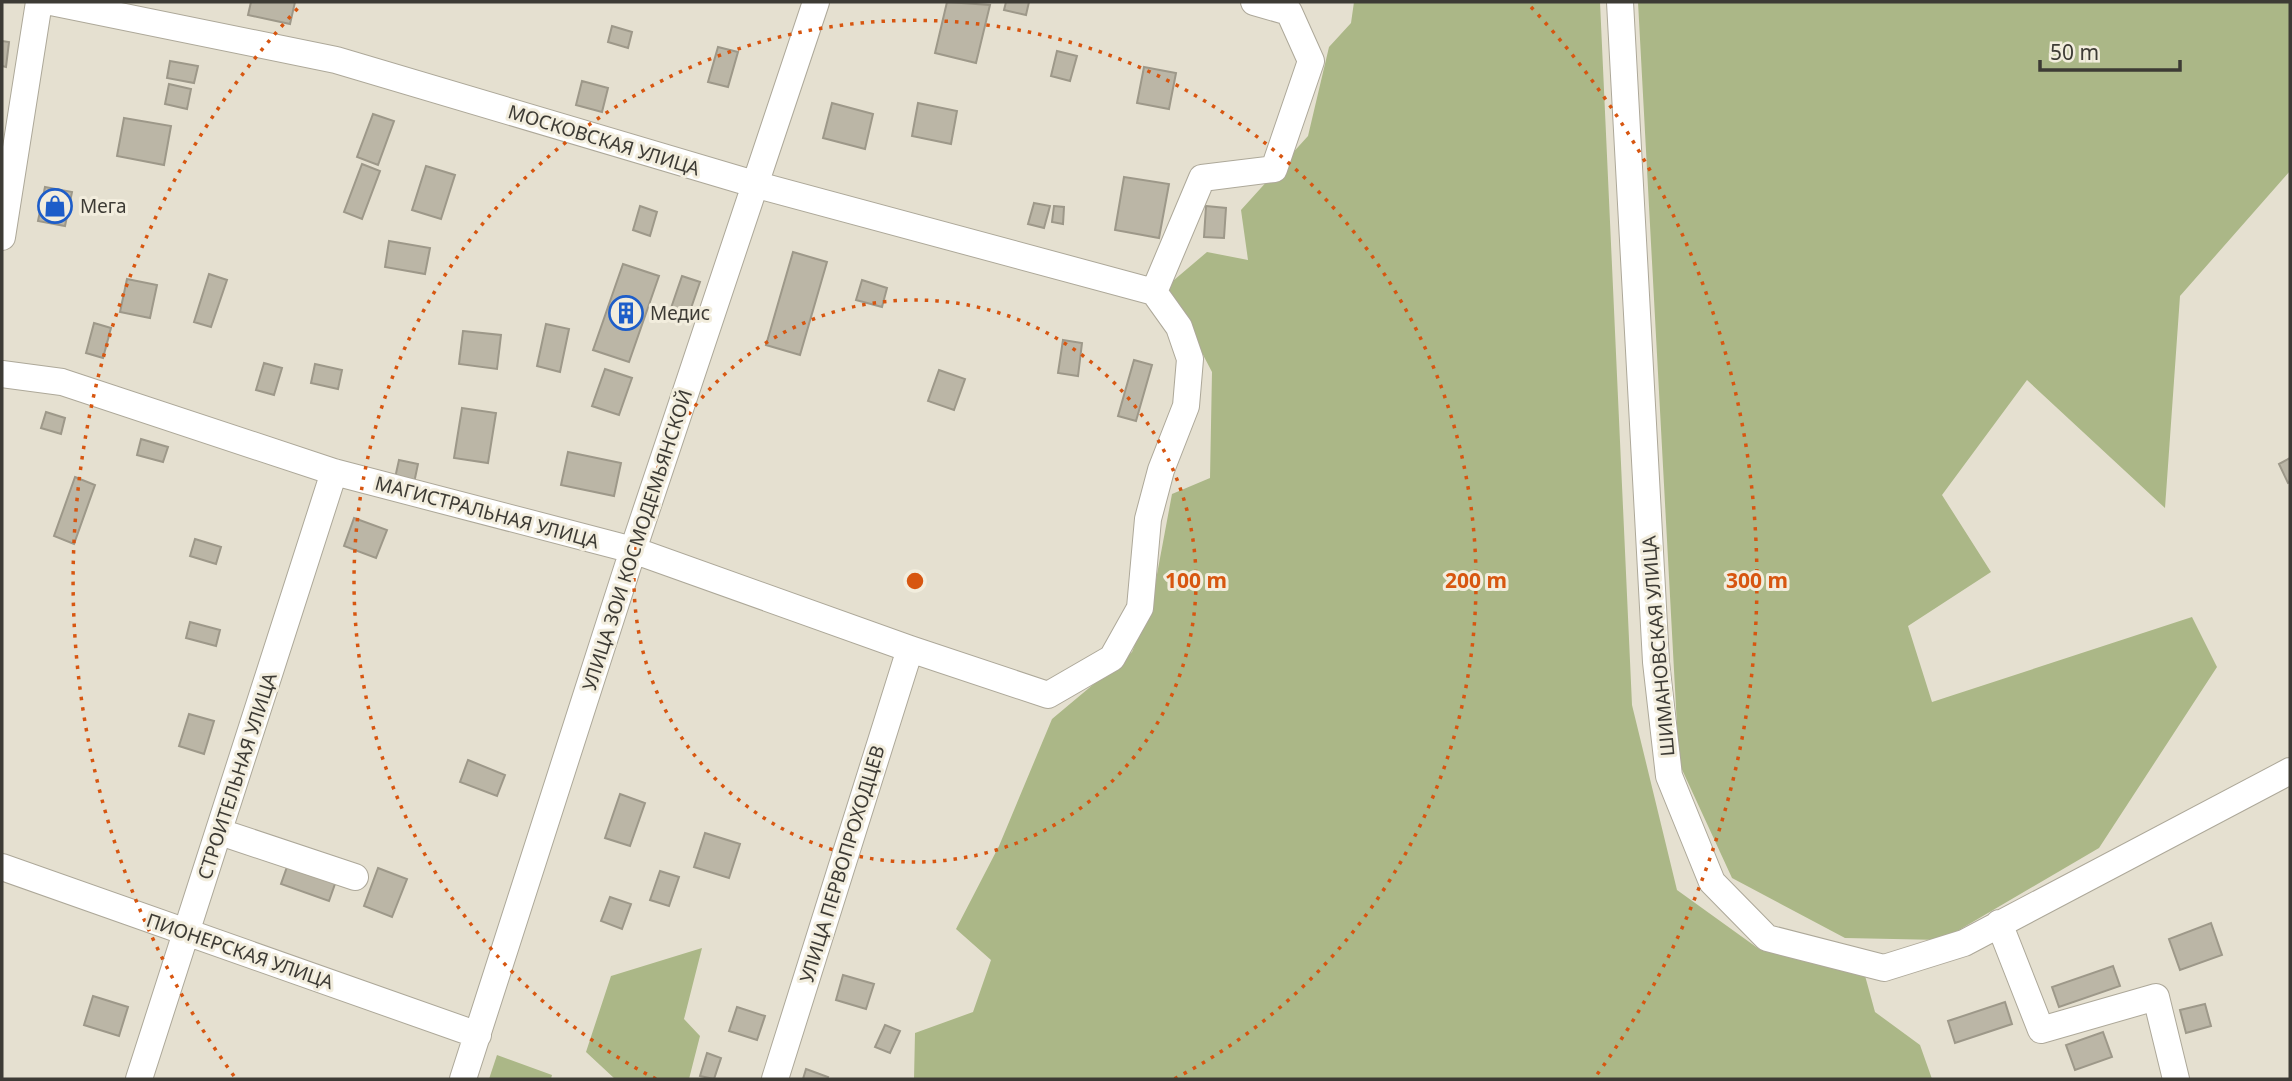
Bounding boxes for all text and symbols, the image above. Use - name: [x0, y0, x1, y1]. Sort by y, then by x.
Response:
- scale bar: [2040, 28, 2180, 72]
- text: 50 m: [2050, 38, 2099, 66]
- street label: МОСКОВСКАЯ УЛИЦА: [505, 98, 704, 182]
- shop icon: Мега: [36, 187, 74, 225]
- place label: Мега: [80, 193, 127, 219]
- building icon: Медис: [607, 294, 645, 332]
- place label: Медис: [650, 300, 710, 326]
- street label: УЛИЦА ЗОИ КОСМОДЕМЬЯНСКОЙ: [576, 386, 698, 694]
- street label: МАГИСТРАЛЬНАЯ УЛИЦА: [372, 470, 603, 555]
- street label: ШИМАНОВСКАЯ УЛИЦА: [1635, 534, 1681, 757]
- text: 100 m: [1165, 566, 1227, 594]
- text: 200 m: [1445, 566, 1507, 594]
- text: 300 m: [1726, 566, 1788, 594]
- centre of rings: [903, 569, 927, 593]
- street label: СТРОИТЕЛЬНАЯ УЛИЦА: [191, 668, 283, 883]
- street label: УЛИЦА ПЕРВОПРОХОДЦЕВ: [793, 742, 891, 986]
- street label: ПИОНЕРСКАЯ УЛИЦА: [143, 907, 338, 995]

